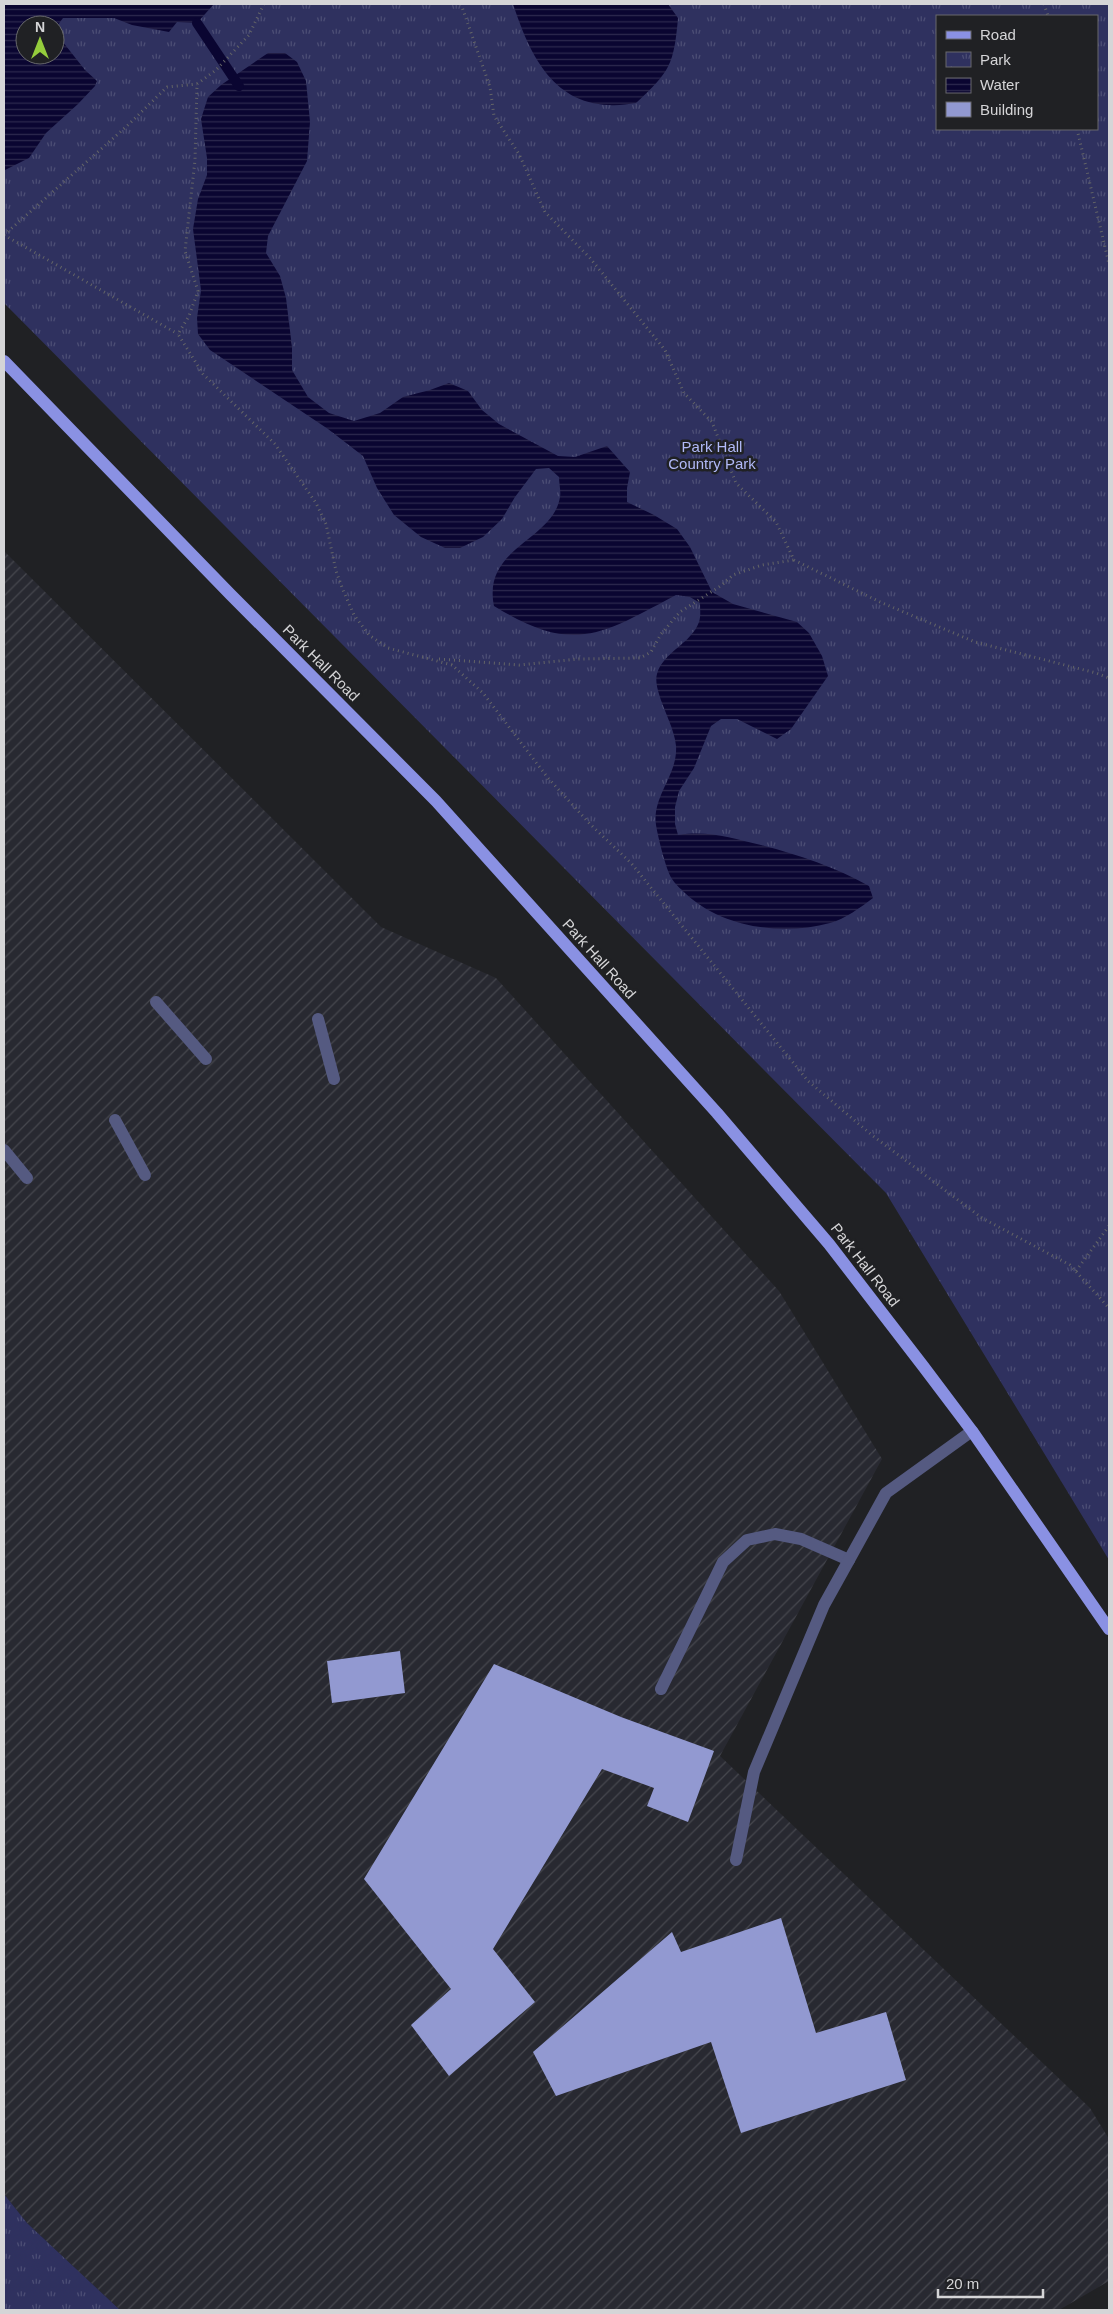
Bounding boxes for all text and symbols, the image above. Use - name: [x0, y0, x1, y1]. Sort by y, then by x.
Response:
- north arrow: [15, 15, 65, 65]
- legend: [936, 15, 1098, 130]
- text: N: [35, 19, 45, 35]
- text: Road: [980, 26, 1016, 43]
- text: Park: [980, 51, 1011, 68]
- text: Water: [980, 76, 1019, 93]
- text: Building: [980, 101, 1033, 118]
- park label: Park Hall Country Park: [668, 438, 756, 472]
- street label: Park Hall Road: [280, 621, 363, 704]
- street label: Park Hall Road: [559, 915, 639, 1002]
- street label: Park Hall Road: [828, 1220, 903, 1310]
- scale bar: [938, 2266, 1043, 2298]
- text: 20 m: [946, 2275, 979, 2292]

